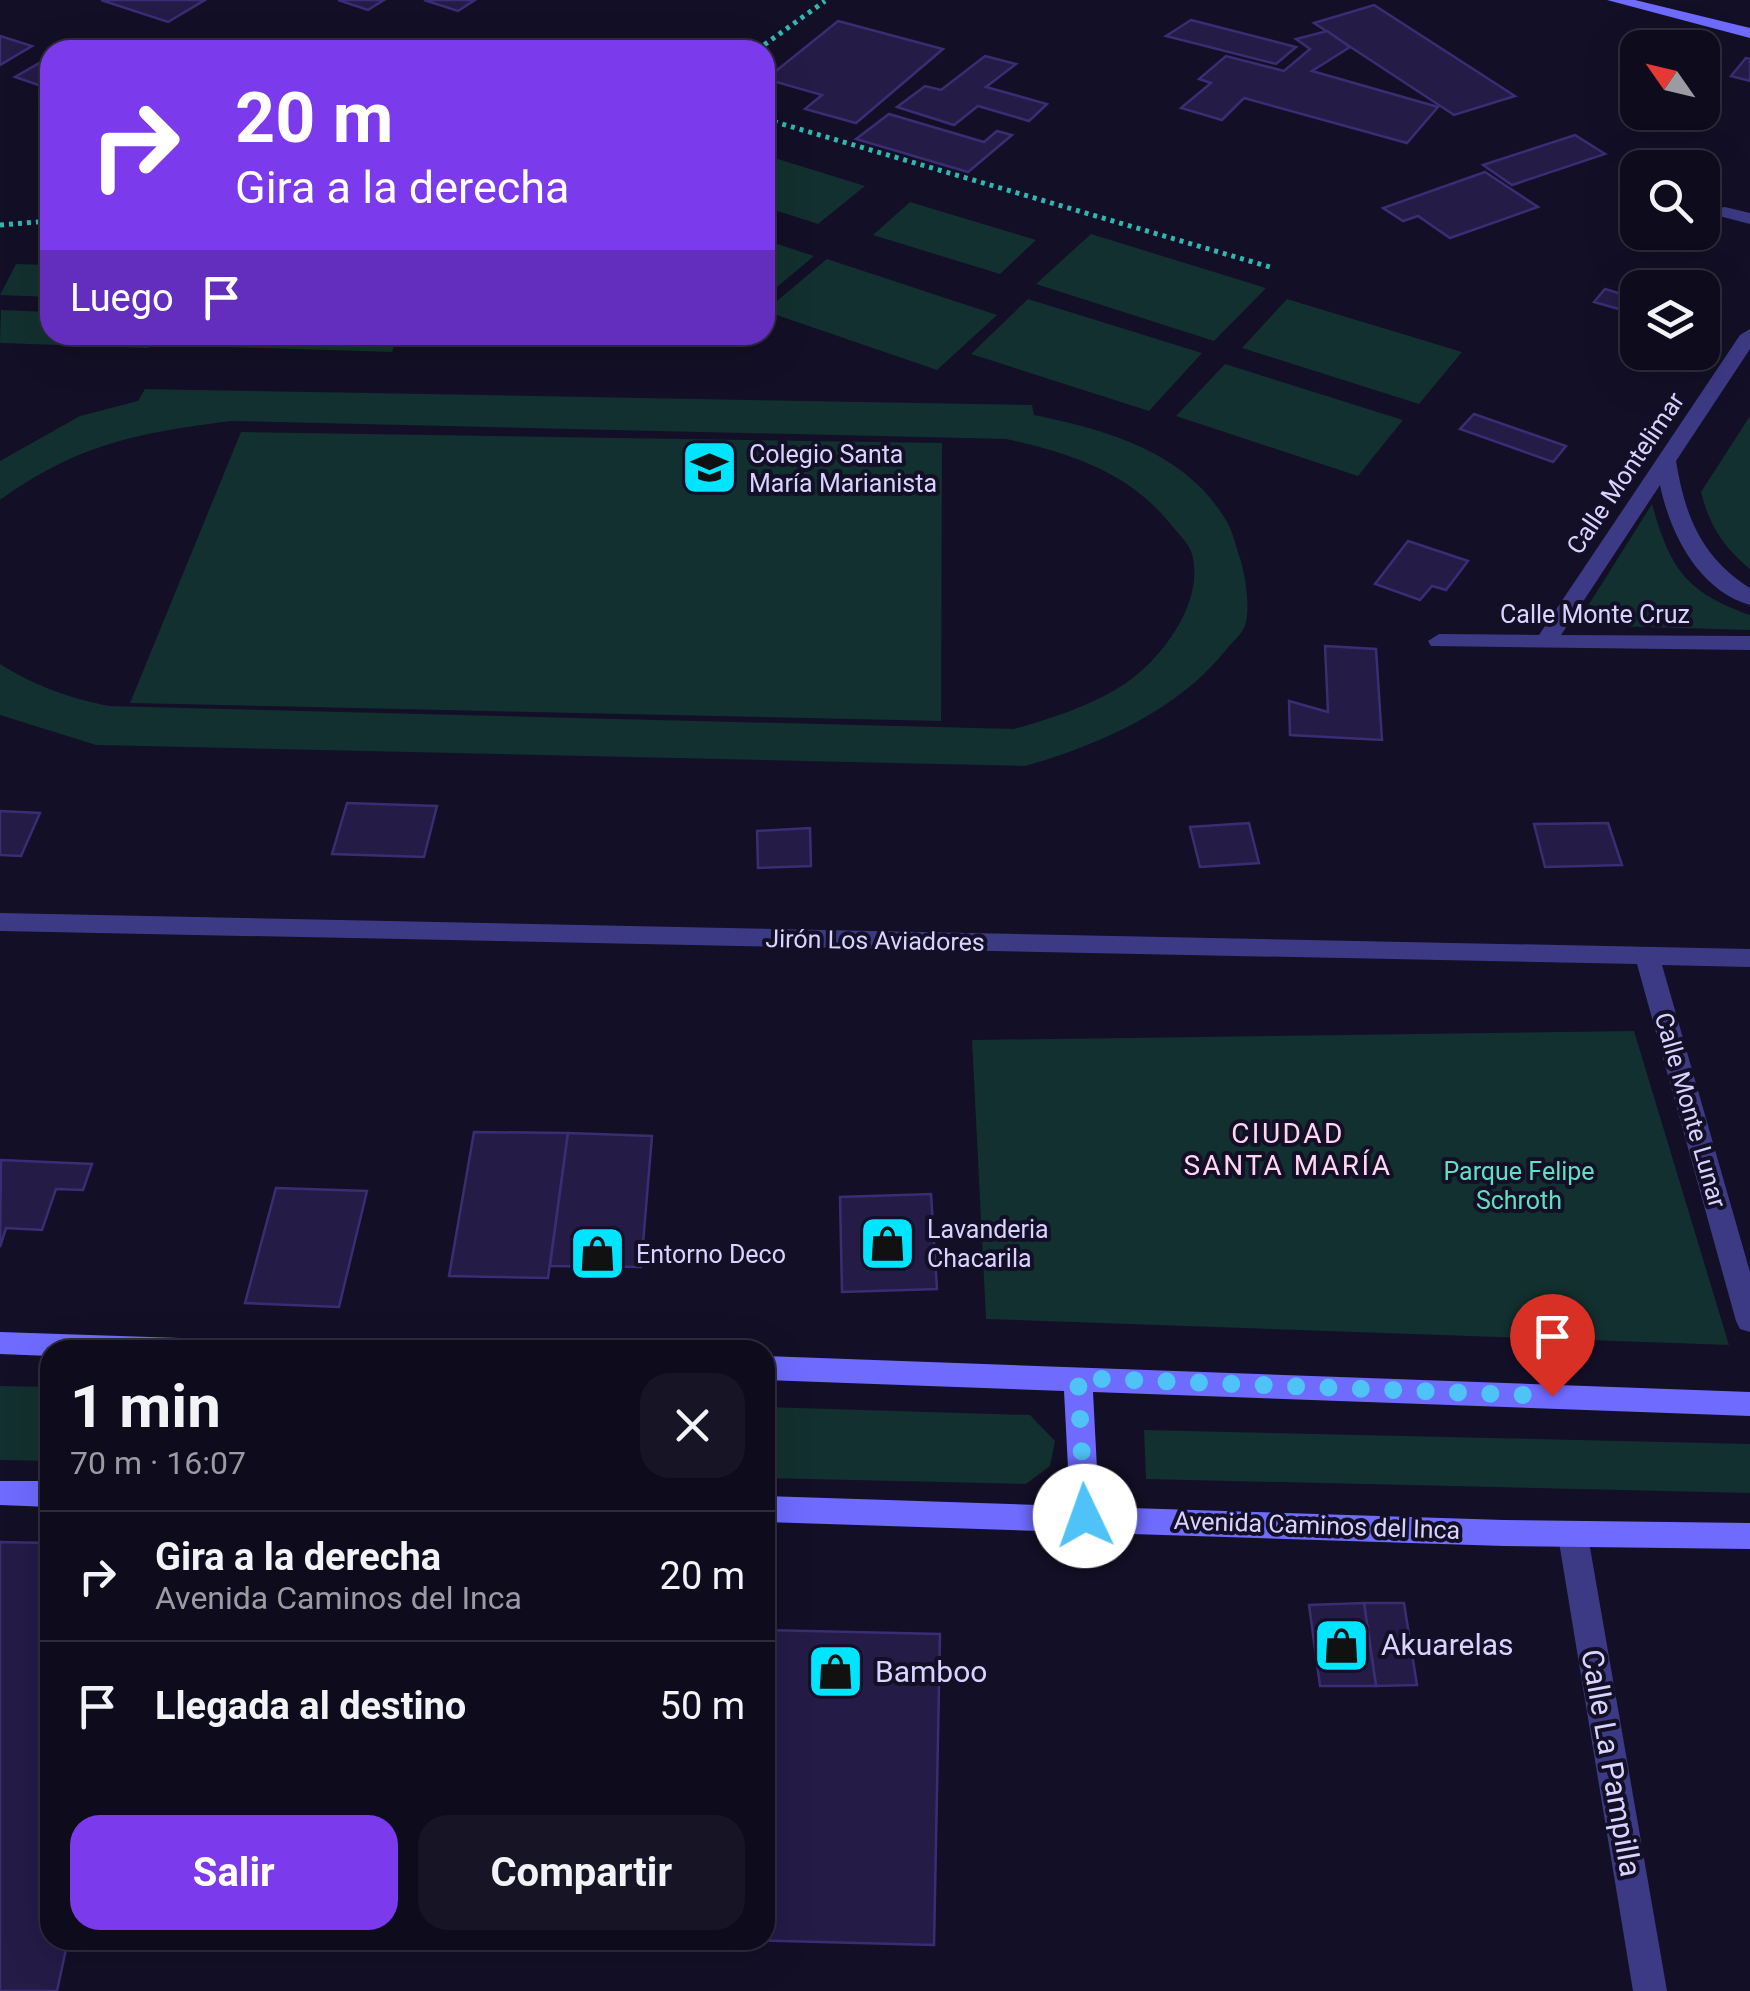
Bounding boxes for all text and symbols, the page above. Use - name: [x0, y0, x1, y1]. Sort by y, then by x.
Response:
- north arrow: [1620, 30, 1720, 130]
- map controls: [1620, 30, 1720, 370]
- text: 20 m: [235, 77, 393, 159]
- icon: right: [70, 80, 200, 210]
- button: search: [1620, 150, 1720, 250]
- text: Gira a la derecha: [235, 161, 570, 214]
- icon: arrive: [194, 270, 249, 325]
- button: layers: [1620, 270, 1720, 370]
- text: Luego: [70, 276, 174, 320]
- street label: Calle Montelimar: [1561, 386, 1691, 560]
- school or university icon: Colegio Santa María Marianista: [680, 438, 740, 498]
- place label: Colegio Santa María Marianista: [749, 440, 937, 498]
- street label: Calle Monte Cruz: [1500, 600, 1690, 629]
- street label: Jirón Los Aviadores: [765, 924, 985, 957]
- street label: Calle Monte Lunar: [1649, 1009, 1732, 1212]
- district label: CIUDAD SANTA MARÍA: [1183, 1117, 1393, 1182]
- park label: Parque Felipe Schroth: [1443, 1157, 1595, 1215]
- shop icon: Lavanderia Chacarila: [858, 1213, 918, 1273]
- place label: Lavanderia Chacarila: [927, 1215, 1049, 1273]
- shop icon: Entorno Deco: [567, 1224, 627, 1284]
- place label: Entorno Deco: [636, 1240, 786, 1269]
- pin: [1510, 1294, 1595, 1397]
- icon: arrive: [1525, 1309, 1580, 1364]
- text: 1 min: [70, 1371, 221, 1442]
- button: close: [640, 1373, 745, 1478]
- text: 70 m · 16:07: [70, 1444, 246, 1482]
- position arrow: [1033, 1464, 1137, 1568]
- street label: Avenida Caminos del Inca: [1173, 1506, 1461, 1545]
- text: Gira a la derecha: [155, 1535, 441, 1579]
- icon: right: [70, 1549, 125, 1604]
- text: 20 m: [660, 1554, 745, 1598]
- text: Avenida Caminos del Inca: [155, 1579, 522, 1617]
- shop icon: Akuarelas: [1312, 1615, 1372, 1675]
- place label: Akuarelas: [1381, 1627, 1514, 1662]
- shop icon: Bamboo: [806, 1642, 866, 1702]
- street label: Calle La Pampilla: [1574, 1647, 1649, 1879]
- place label: Bamboo: [875, 1654, 987, 1689]
- icon: arrive: [70, 1679, 125, 1734]
- text: Llegada al destino: [155, 1684, 466, 1728]
- text: 50 m: [660, 1684, 745, 1728]
- button: Salir: [70, 1815, 398, 1930]
- button: Compartir: [418, 1815, 745, 1930]

